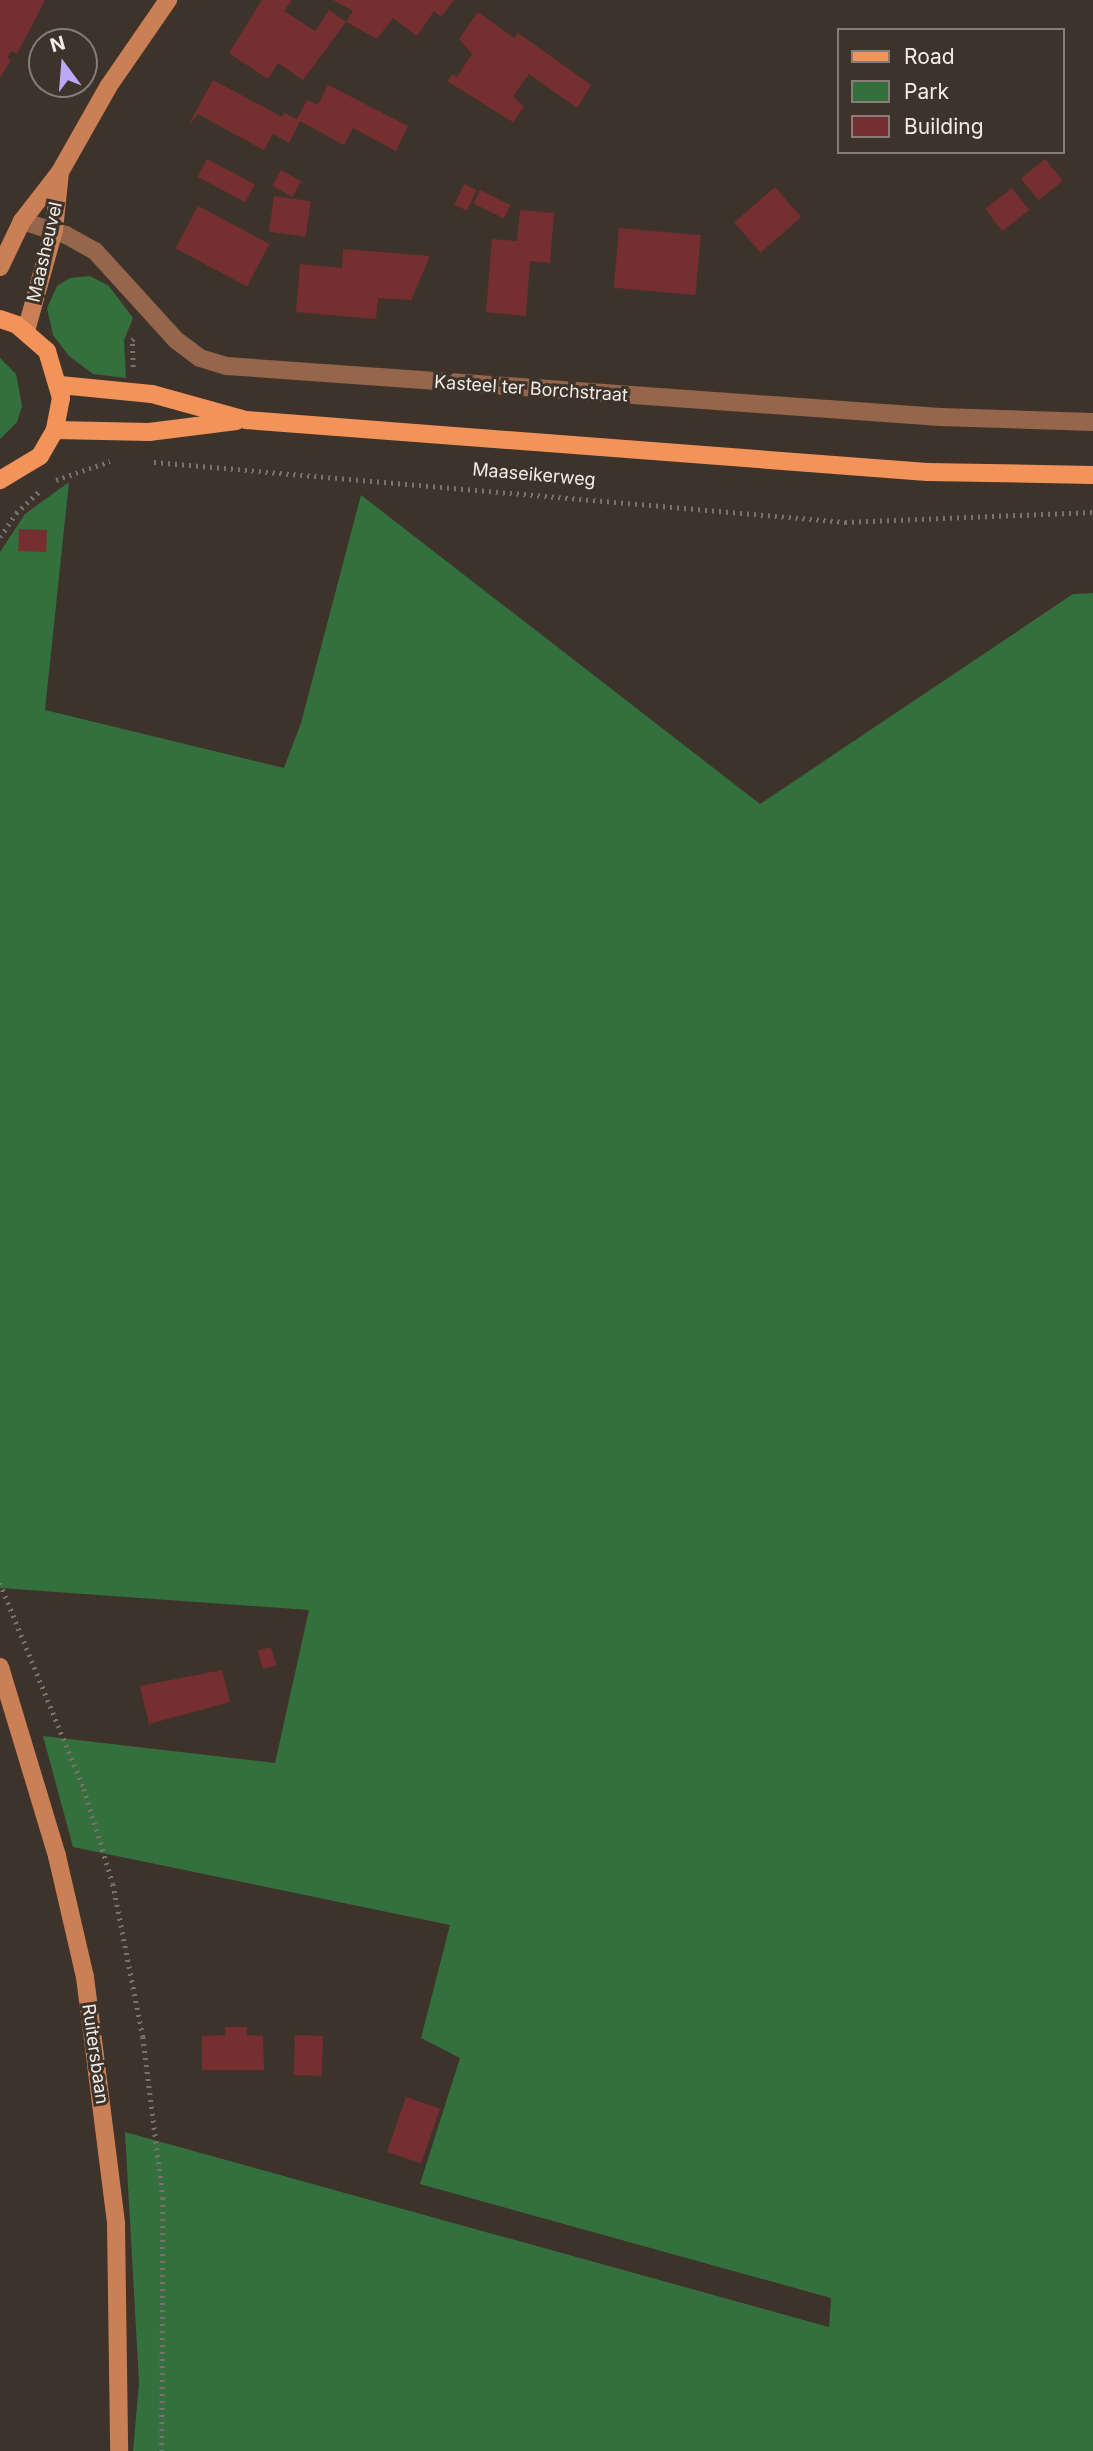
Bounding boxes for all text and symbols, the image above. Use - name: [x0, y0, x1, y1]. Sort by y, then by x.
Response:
- north arrow: [28, 28, 98, 98]
- legend: [838, 28, 1065, 154]
- text: N: [47, 31, 68, 57]
- text: Road: [904, 44, 955, 69]
- text: Park: [904, 79, 949, 104]
- text: Building: [904, 114, 984, 139]
- street label: Maasheuvel: [23, 200, 67, 304]
- street label: Kasteel ter Borchstraat: [433, 371, 629, 407]
- street label: Maaseikerweg: [471, 459, 597, 491]
- street label: Ruitersbaan: [77, 2002, 113, 2106]

